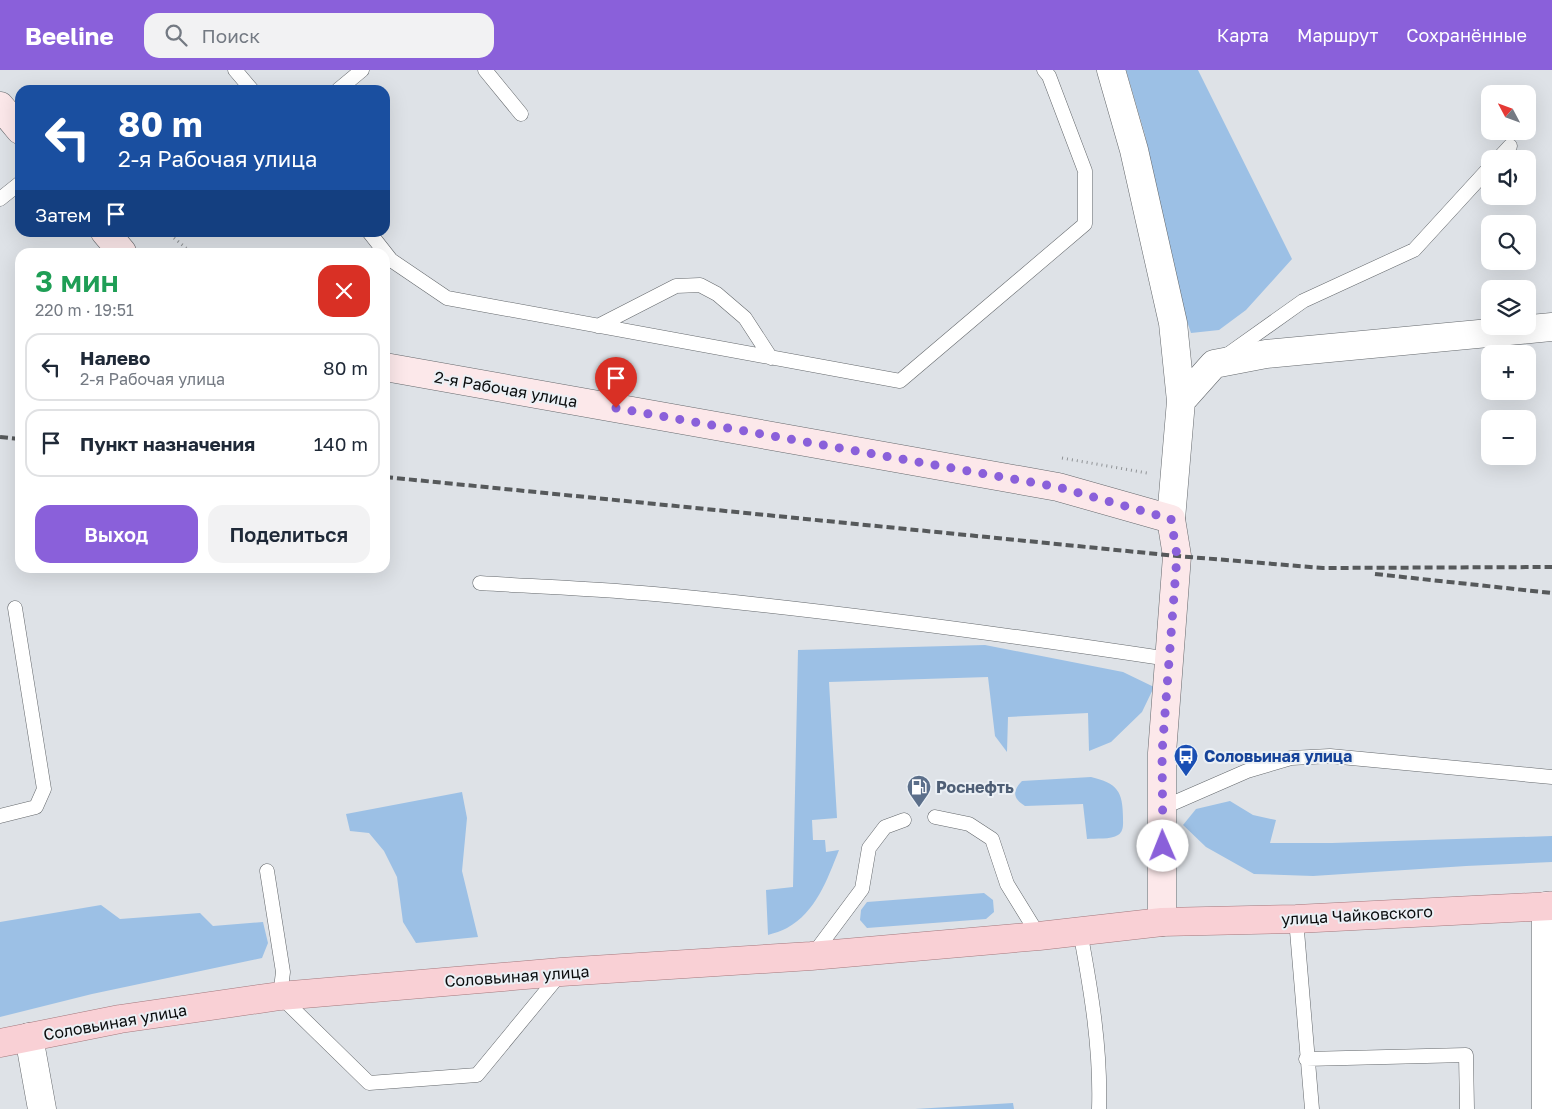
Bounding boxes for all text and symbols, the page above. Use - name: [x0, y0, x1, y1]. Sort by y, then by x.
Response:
- search box: [144, 13, 494, 58]
- text: Beeline: [25, 21, 114, 50]
- icon: search: [162, 21, 190, 49]
- text: Поиск: [202, 24, 260, 47]
- text: Карта: [1217, 24, 1269, 46]
- text: Маршрут: [1297, 24, 1378, 46]
- text: Сохранённые: [1406, 24, 1527, 46]
- north arrow: [1481, 85, 1536, 140]
- map controls: [1481, 85, 1536, 465]
- text: 80 m: [118, 103, 203, 145]
- icon: left: [35, 105, 100, 170]
- text: 2-я Рабочая улица: [118, 145, 317, 172]
- button: sound: [1481, 150, 1536, 205]
- icon: arrive: [102, 200, 130, 228]
- text: Затем: [35, 203, 92, 226]
- button: search: [1481, 215, 1536, 270]
- text: 3 мин: [35, 263, 119, 299]
- button: close: [318, 265, 370, 317]
- button: layers: [1481, 280, 1536, 335]
- text: 220 m · 19:51: [35, 300, 134, 320]
- button: +: [1481, 345, 1536, 400]
- text: Налево: [80, 346, 150, 369]
- icon: left: [37, 353, 65, 381]
- text: 80 m: [323, 356, 368, 379]
- pin: [595, 357, 637, 408]
- icon: arrive: [602, 364, 630, 392]
- street label: 2-я Рабочая улица: [433, 367, 579, 411]
- text: 2-я Рабочая улица: [80, 369, 225, 389]
- button: −: [1481, 410, 1536, 465]
- icon: arrive: [37, 429, 65, 457]
- text: Пункт назначения: [80, 432, 255, 455]
- text: 140 m: [314, 432, 368, 455]
- button: Выход: [35, 505, 198, 563]
- button: Поделиться: [208, 505, 370, 563]
- bus stop icon: Соловьиная улица: [1173, 743, 1199, 777]
- place label: Соловьиная улица: [1204, 746, 1352, 766]
- fuel station icon: Роснефть: [906, 774, 932, 808]
- place label: Роснефть: [936, 777, 1014, 797]
- position arrow: [1136, 819, 1188, 871]
- street label: улица Чайковского: [1281, 901, 1433, 929]
- street label: Соловьиная улица: [444, 961, 590, 991]
- street label: Соловьиная улица: [42, 1000, 188, 1044]

